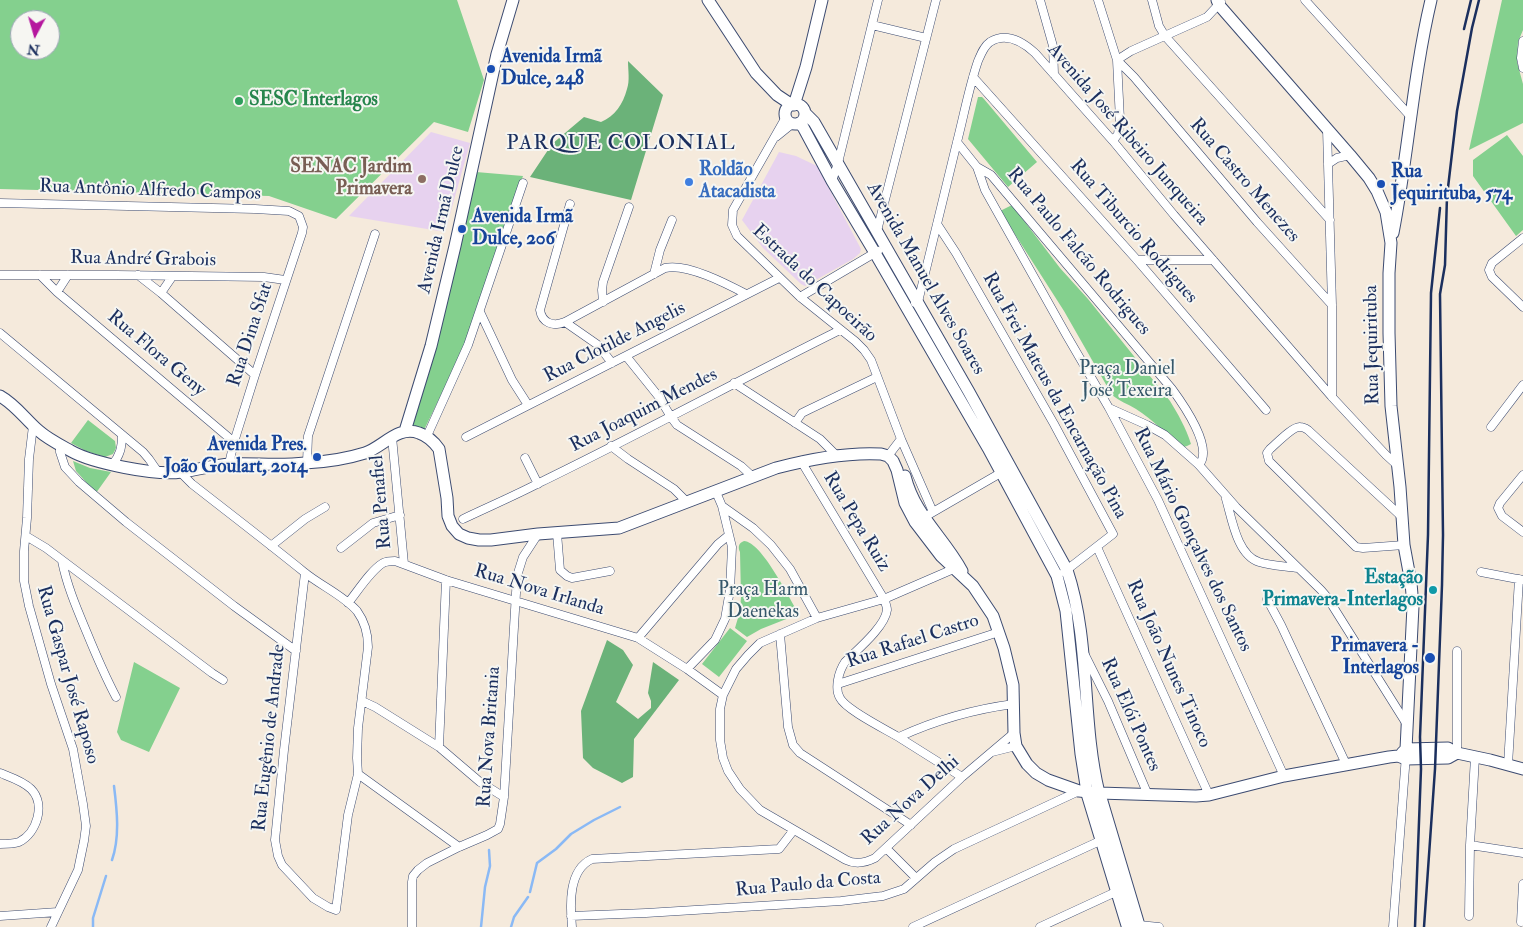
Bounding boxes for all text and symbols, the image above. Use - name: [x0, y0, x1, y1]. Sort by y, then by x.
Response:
- north arrow: [10, 10, 60, 60]
- street label: Avenida José Ribeiro Junqueira: [1042, 39, 1212, 231]
- text: N: [26, 40, 41, 59]
- place label: Avenida Irmã Dulce, 248: [501, 47, 602, 91]
- marker: Avenida Irmã Dulce, 248: [485, 63, 497, 75]
- place label: SESC Interlagos: [249, 90, 378, 112]
- marker: SESC Interlagos: [233, 95, 245, 107]
- street label: Rua Castro Menezes: [1184, 114, 1304, 248]
- district label: PARQUE COLONIAL: [504, 131, 738, 157]
- street label: Avenida Irmã Dulce: [414, 144, 470, 296]
- street label: Rua Tiburcio Rodrigues: [1064, 155, 1202, 309]
- place label: SENAC Jardim Primavera: [290, 157, 412, 201]
- place label: Roldão Atacadista: [699, 160, 775, 204]
- place label: Rua Jequirituba, 574: [1391, 162, 1512, 206]
- street label: Rua Paulo Falcão Rodrigues: [1001, 164, 1155, 340]
- marker: SENAC Jardim Primavera: [416, 173, 428, 185]
- street label: Rua Antônio Alfredo Campos: [39, 176, 261, 206]
- marker: Roldão Atacadista: [683, 176, 695, 188]
- marker: Rua Jequirituba, 574: [1375, 178, 1387, 190]
- street label: Avenida Manuel Alves Soares: [861, 179, 989, 379]
- place label: Avenida Irmã Dulce, 206: [472, 207, 573, 251]
- street label: Estrada do Capoeirão: [747, 220, 881, 348]
- marker: Avenida Irmã Dulce, 206: [456, 223, 468, 235]
- street label: Rua André Grabois: [70, 247, 216, 273]
- street label: Rua Frei Mateus da Encarnação Pina: [977, 269, 1131, 523]
- street label: Rua Dina Sfat: [224, 280, 278, 390]
- street label: Rua Jequirituba: [1361, 285, 1385, 405]
- street label: Rua Clotilde Angelis: [540, 297, 690, 389]
- street label: Rua Flora Geny: [102, 306, 210, 402]
- park label: Praça Daniel José Texeira: [1079, 359, 1175, 403]
- street label: Rua Joaquim Mendes: [566, 364, 722, 458]
- street label: Rua Mário Gonçalves dos Santos: [1128, 424, 1256, 656]
- place label: Avenida Pres. João Goulart, 2014: [164, 435, 307, 479]
- marker: Avenida Pres. João Goulart, 2014: [311, 451, 323, 463]
- street label: Rua Penafiel: [367, 454, 397, 550]
- street label: Rua Pepa Ruiz: [817, 468, 895, 576]
- street label: Rua Nova Irlanda: [471, 560, 607, 622]
- place label: Estação Primavera-Interlagos: [1263, 568, 1423, 612]
- street label: Rua João Nunes Tinoco: [1121, 576, 1215, 752]
- park label: Praça Harm Daenekas: [718, 580, 808, 624]
- street label: Rua Gaspar José Raposo: [31, 583, 103, 767]
- marker: Estação Primavera-Interlagos: [1427, 584, 1439, 596]
- street label: Rua Rafael Castro: [844, 610, 982, 674]
- place label: Primavera - Interlagos: [1331, 636, 1419, 680]
- street label: Rua Eugênio de Andrade: [249, 643, 291, 833]
- marker: Primavera - Interlagos: [1423, 651, 1437, 665]
- street label: Rua Elói Pontes: [1095, 655, 1165, 775]
- street label: Rua Nova Britania: [474, 666, 506, 808]
- street label: Rua Nova Delhi: [857, 751, 965, 851]
- street label: Rua Paulo da Costa: [734, 867, 882, 903]

